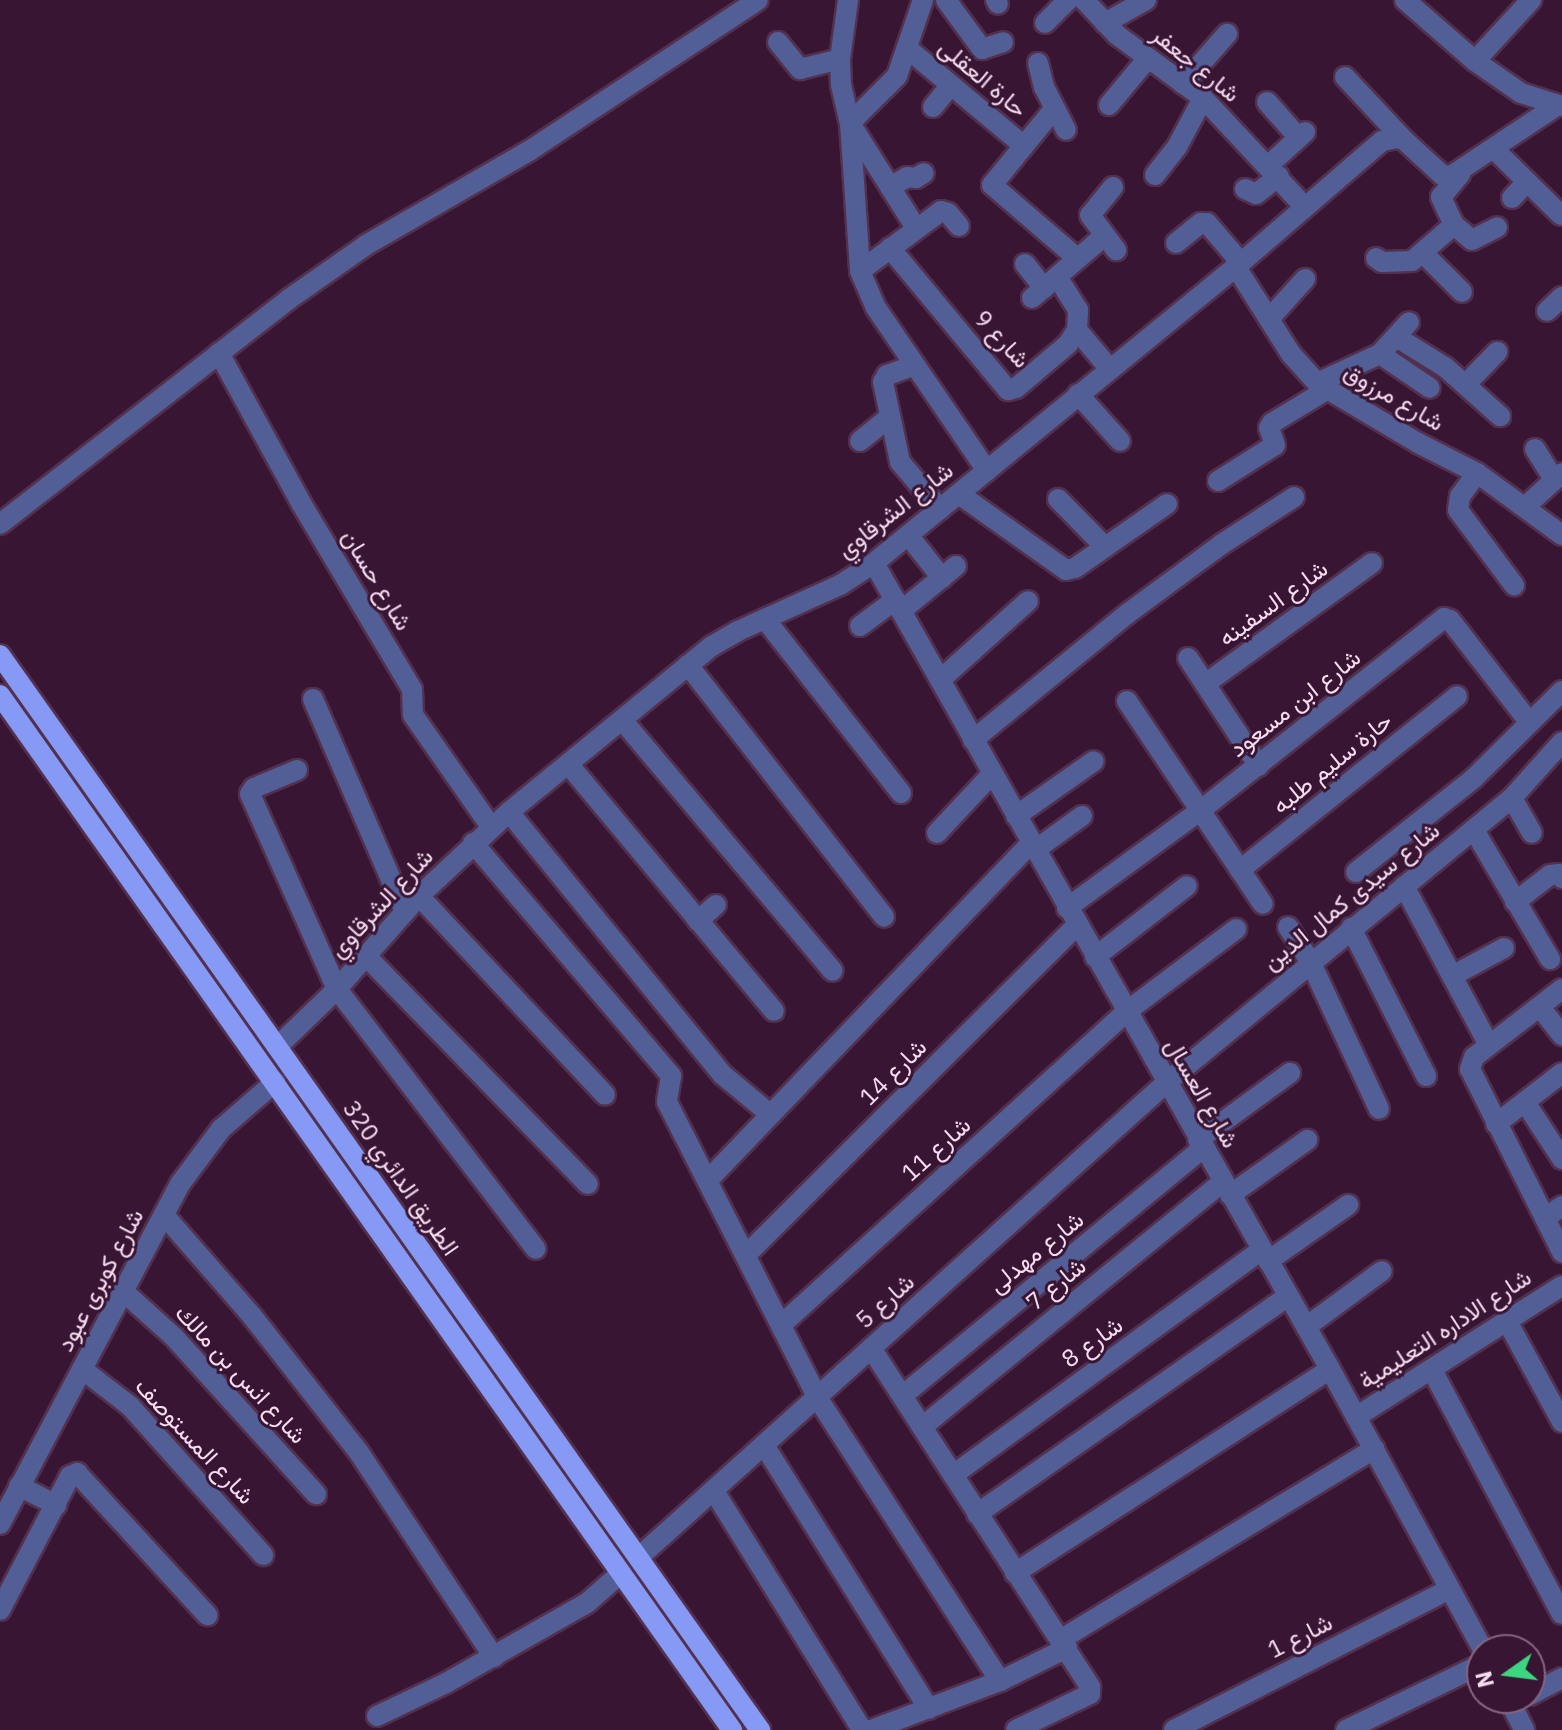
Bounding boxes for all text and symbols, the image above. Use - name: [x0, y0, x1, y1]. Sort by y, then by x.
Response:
- street label: شارع جعفر: [1146, 20, 1246, 108]
- street label: حارة العقلى: [933, 33, 1033, 123]
- street label: شارع 9: [968, 304, 1036, 374]
- street label: شارع مرزوق: [1339, 357, 1449, 437]
- street label: شارع الشرقاوي: [831, 456, 959, 564]
- street label: شارع حسان: [336, 524, 418, 636]
- street label: شارع السفينه: [1213, 554, 1333, 652]
- street label: شارع ابن مسعود: [1224, 643, 1366, 763]
- street label: حارة سليم طلبه: [1266, 706, 1398, 820]
- street label: شارع سيدى كمال الدين: [1257, 816, 1445, 976]
- street label: شارع الشرقاوي: [323, 842, 439, 964]
- street label: شارع 14: [854, 1033, 932, 1111]
- street label: شارع العسال: [1159, 1033, 1245, 1153]
- street label: الطريق الدائري 320: [337, 1095, 465, 1261]
- street label: شارع 11: [896, 1111, 976, 1187]
- street label: شارع كوبرى عبود: [50, 1204, 150, 1356]
- street label: شارع مهدلى: [983, 1205, 1089, 1299]
- street label: شارع 7: [1020, 1251, 1092, 1317]
- street label: شارع الاداره التعليمية: [1354, 1263, 1536, 1395]
- street label: شارع 5: [850, 1267, 920, 1335]
- street label: شارع انس بن مالك: [169, 1299, 313, 1449]
- street label: شارع 8: [1056, 1310, 1128, 1374]
- street label: شارع المستوصف: [129, 1372, 261, 1510]
- street label: شارع 1: [1263, 1608, 1337, 1664]
- north arrow: [1466, 1634, 1546, 1714]
- text: N: [1468, 1668, 1500, 1691]

